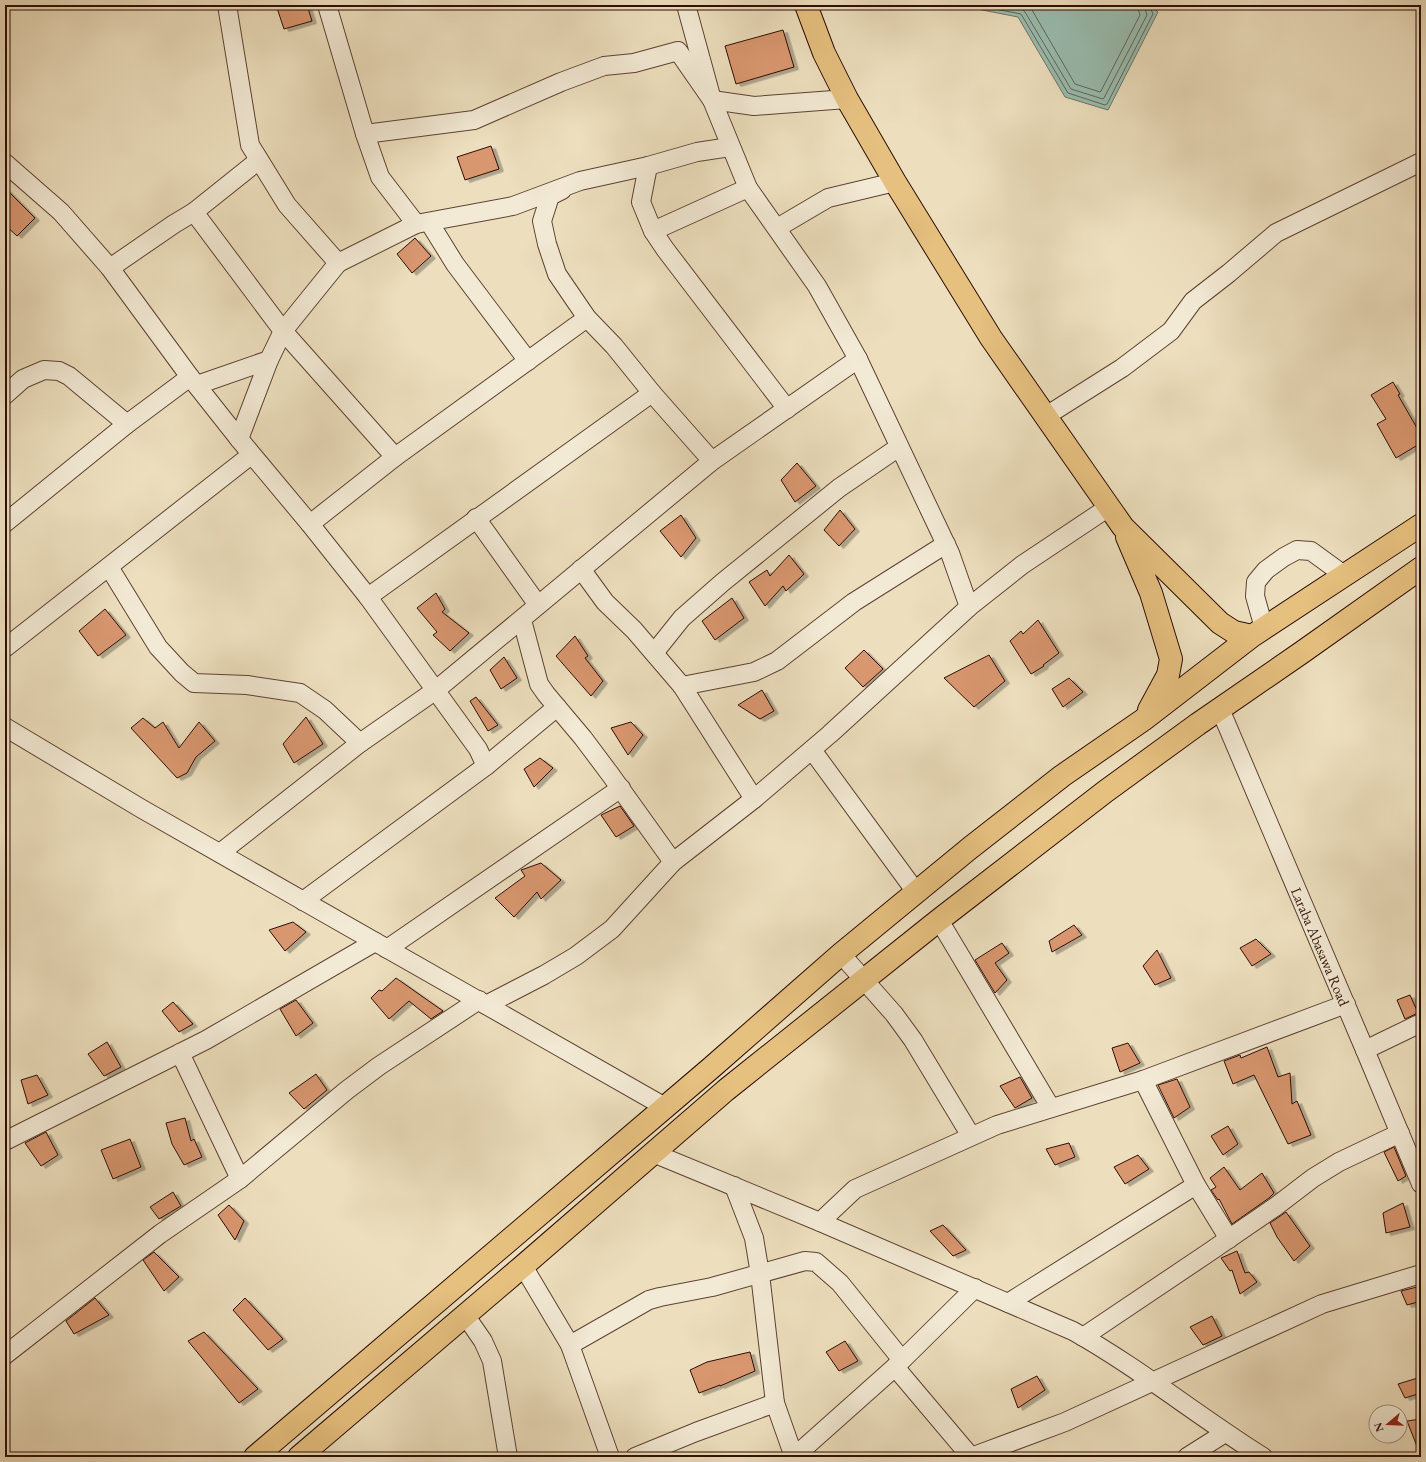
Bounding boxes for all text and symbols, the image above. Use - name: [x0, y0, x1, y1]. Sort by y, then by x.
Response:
- street label: Laraba Abasawa Road: [1287, 884, 1355, 1009]
- north arrow: [1368, 1404, 1408, 1444]
- text: N: [1370, 1421, 1387, 1434]

